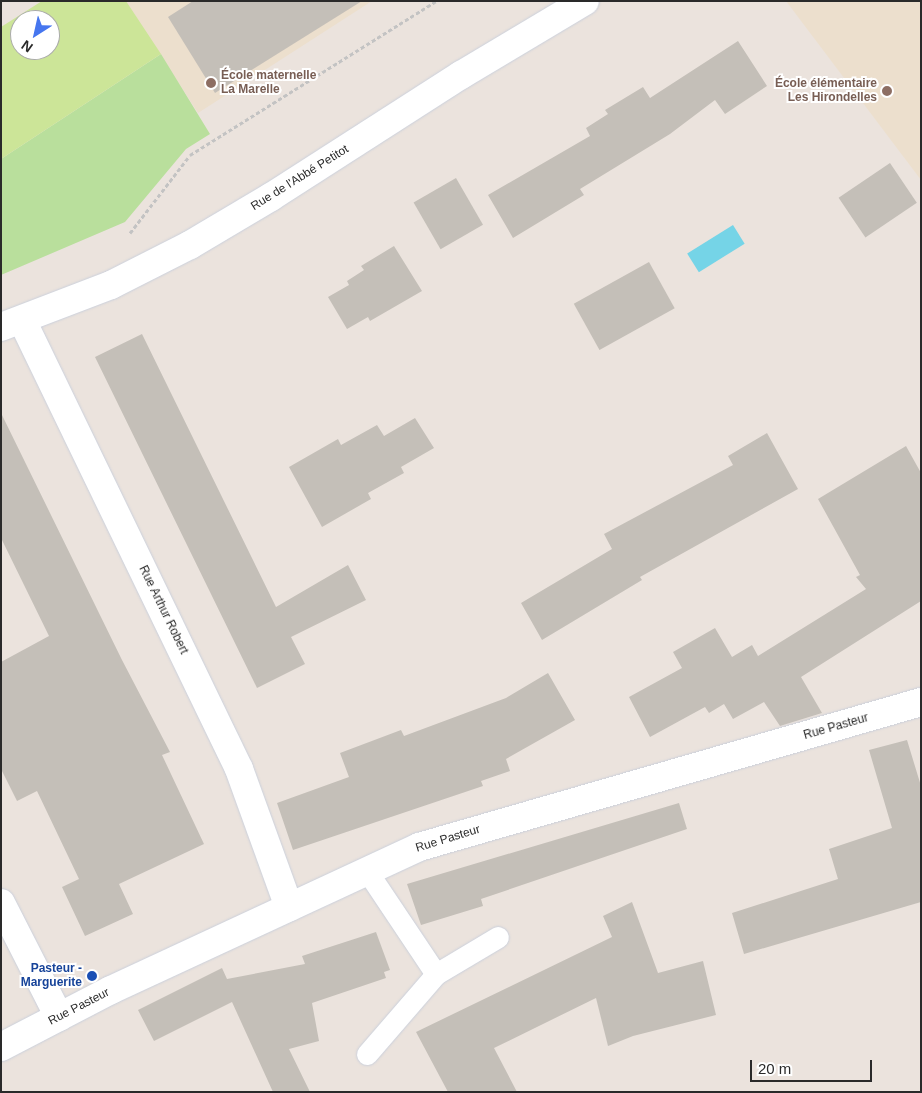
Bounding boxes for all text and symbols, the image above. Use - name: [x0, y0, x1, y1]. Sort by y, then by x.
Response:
- north arrow: [10, 10, 60, 60]
- text: N: [18, 37, 36, 56]
- place label: École maternelle La Marelle: [221, 69, 316, 97]
- marker: École maternelle La Marelle: [205, 77, 217, 89]
- place label: École élémentaire Les Hirondelles: [775, 77, 877, 105]
- marker: École élémentaire Les Hirondelles: [881, 85, 893, 97]
- street label: Rue de l'Abbé Petitot: [249, 142, 351, 214]
- street label: Rue Arthur Robert: [135, 563, 191, 657]
- street label: Rue Pasteur: [802, 711, 870, 743]
- street label: Rue Pasteur: [414, 822, 482, 856]
- place label: Pasteur - Marguerite: [21, 962, 82, 990]
- marker: Pasteur - Marguerite: [86, 970, 98, 982]
- street label: Rue Pasteur: [46, 985, 112, 1029]
- scale bar: [752, 1050, 874, 1082]
- text: 20 m: [758, 1060, 791, 1077]

